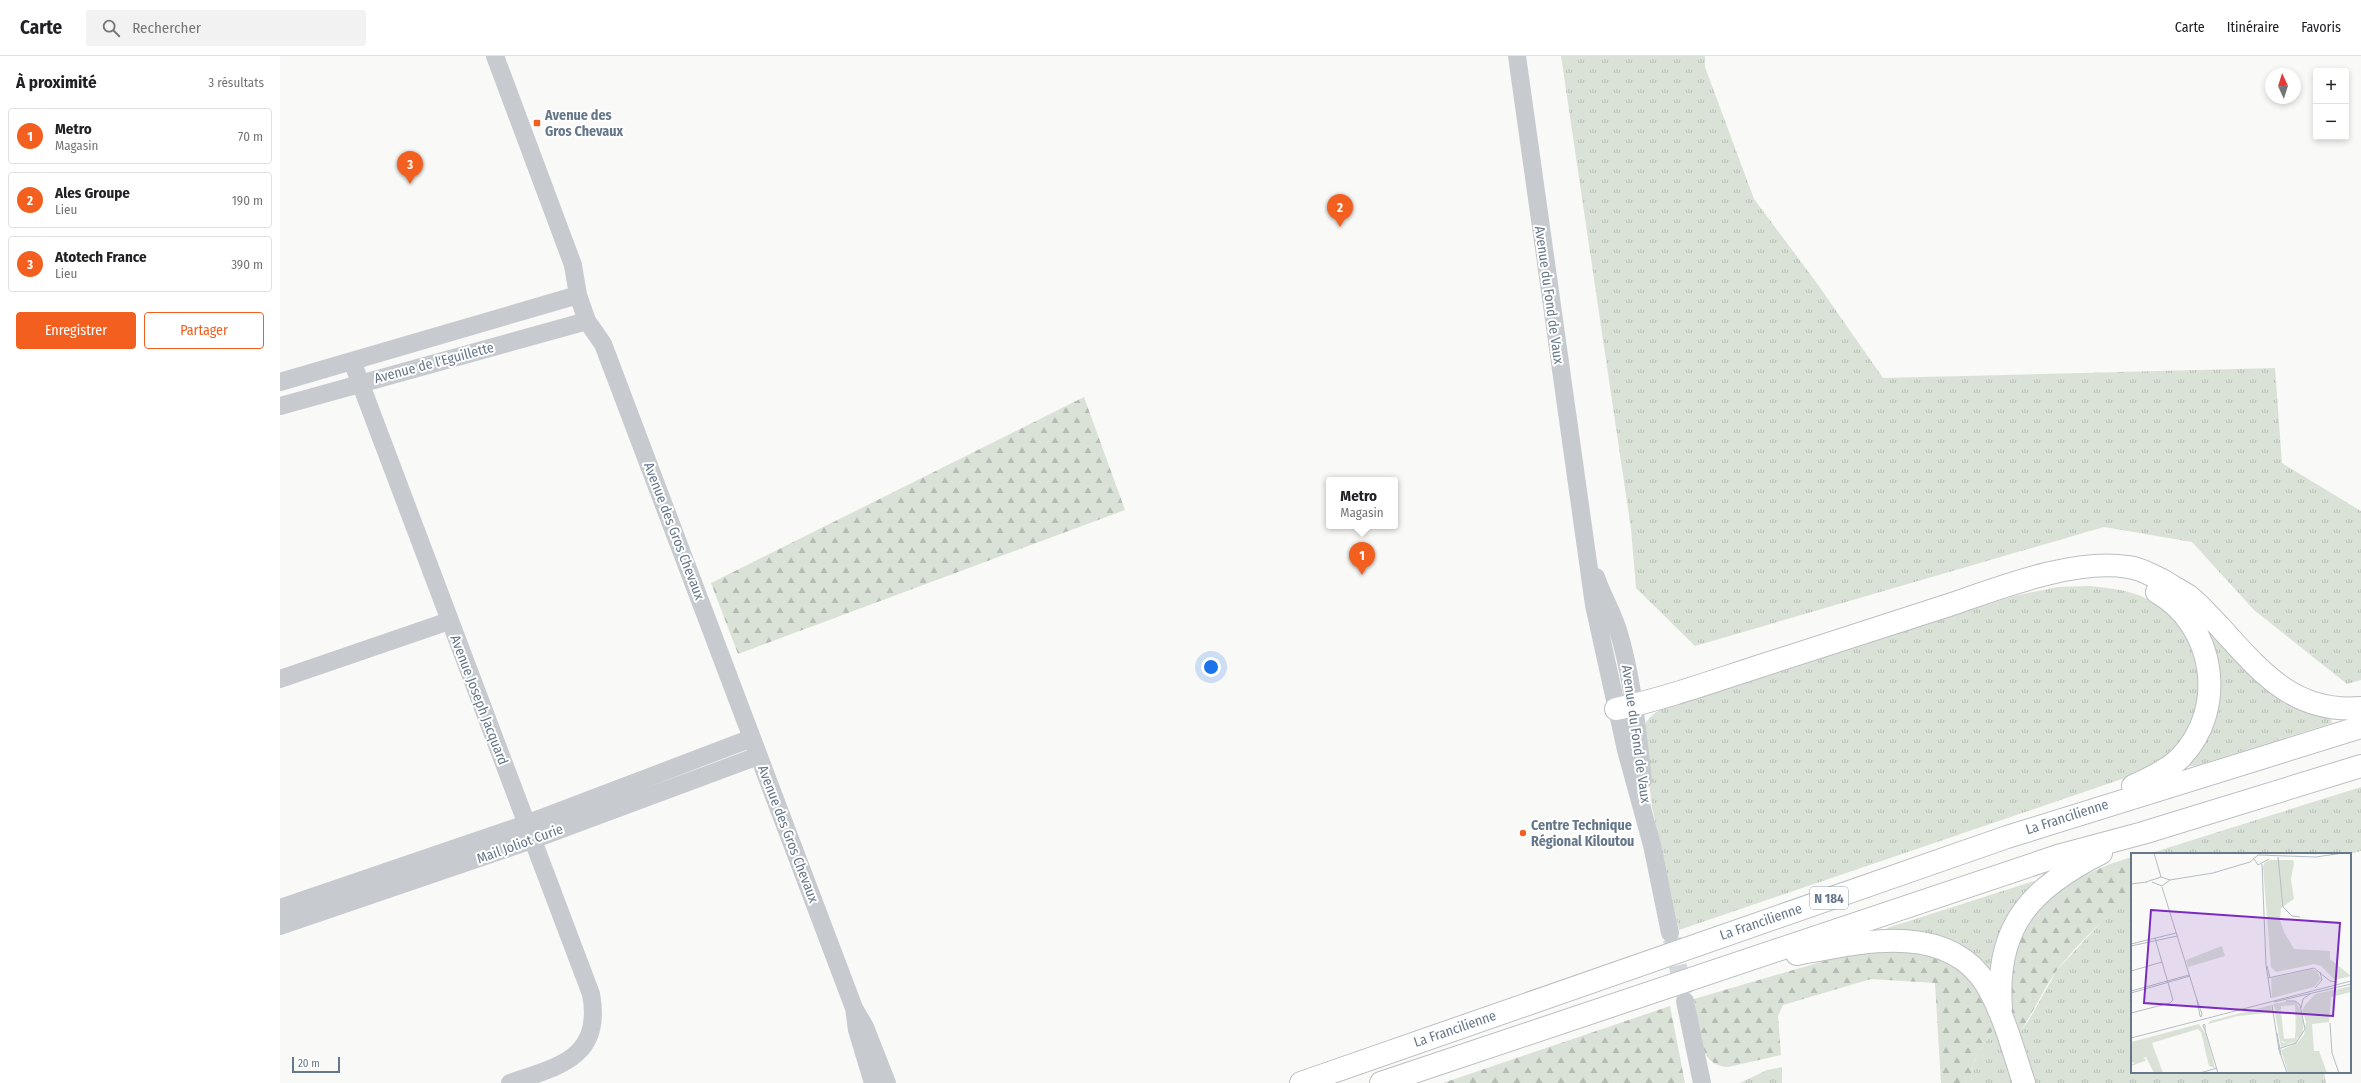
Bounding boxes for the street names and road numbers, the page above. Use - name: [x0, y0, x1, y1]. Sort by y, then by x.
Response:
- street label: Avenue du Fond de Vaux: [1531, 225, 1567, 366]
- street label: Avenue de l'Eguillette: [372, 339, 496, 387]
- street label: Avenue des Gros Chevaux: [640, 460, 708, 603]
- street label: Avenue Joseph Jacquard: [446, 633, 512, 767]
- street label: Avenue du Fond de Vaux: [1618, 664, 1654, 805]
- street label: Avenue des Gros Chevaux: [754, 763, 822, 906]
- street label: La Francilienne: [2024, 796, 2111, 838]
- street label: Mail Joliot Curie: [475, 821, 566, 867]
- road number: N 184: [1810, 887, 1848, 909]
- street label: La Francilienne: [1718, 900, 1804, 944]
- street label: La Francilienne: [1412, 1007, 1498, 1051]

